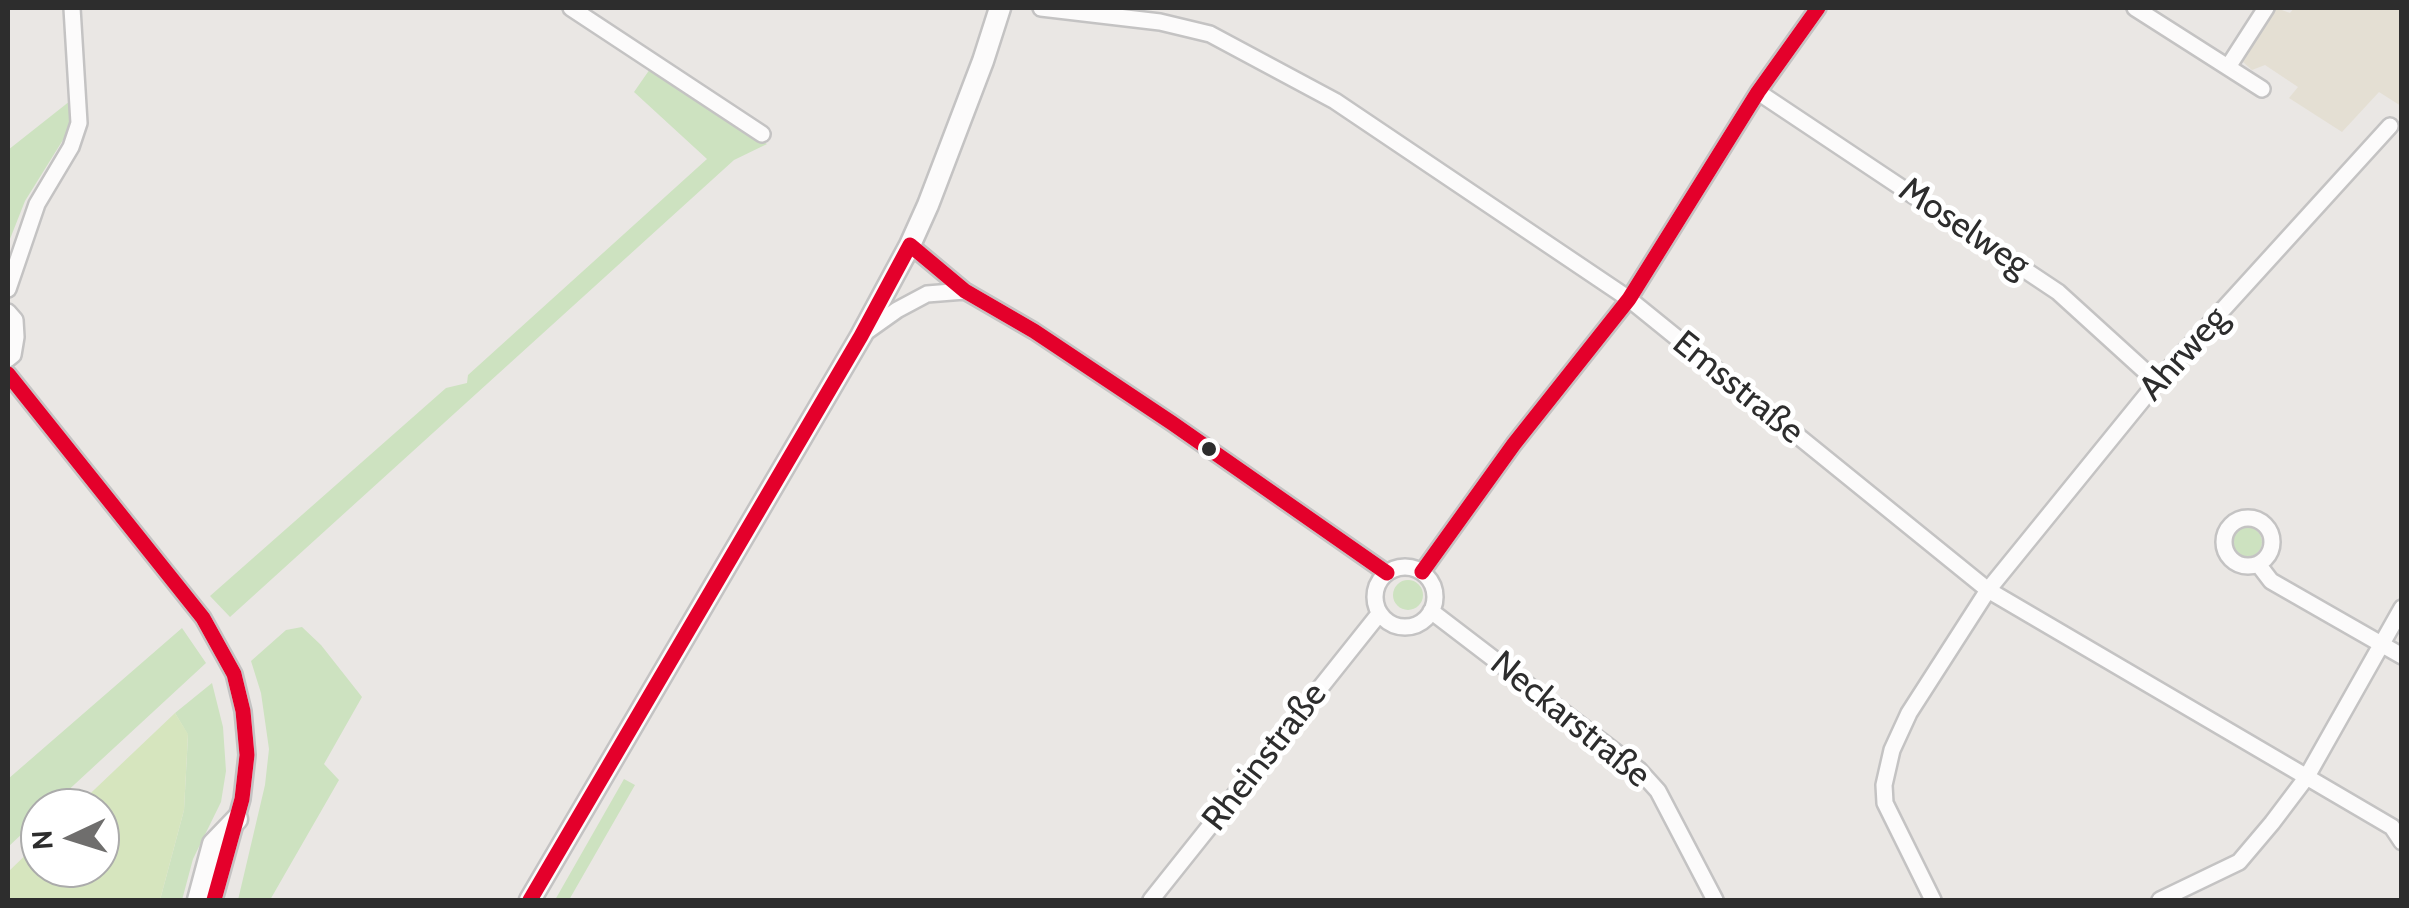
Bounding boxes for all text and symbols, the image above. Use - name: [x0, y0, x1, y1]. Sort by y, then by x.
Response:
- street label: Moselweg: [1891, 169, 2037, 287]
- street label: Ahrweg: [2131, 298, 2237, 410]
- street label: Emsstraße: [1664, 323, 1812, 453]
- unlabelled marker: [1199, 439, 1219, 459]
- street label: Neckarstraße: [1482, 643, 1658, 797]
- street label: Rheinstraße: [1194, 674, 1336, 840]
- north arrow: [20, 788, 120, 888]
- text: N: [24, 829, 60, 851]

